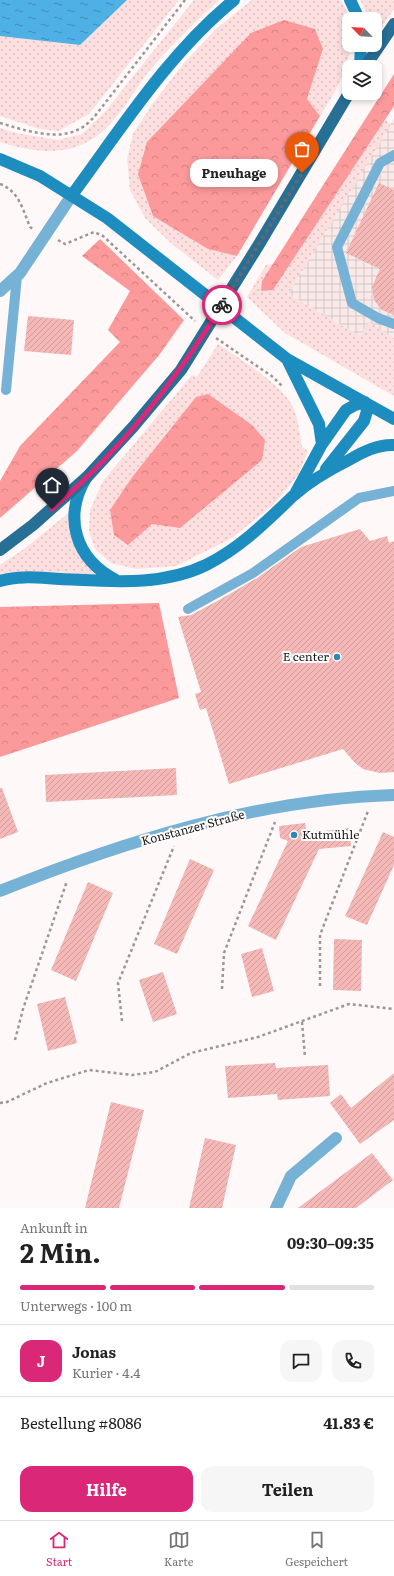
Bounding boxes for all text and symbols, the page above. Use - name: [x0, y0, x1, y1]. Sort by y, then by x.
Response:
- north arrow: [342, 12, 382, 52]
- map controls: [342, 12, 382, 100]
- button: layers: [342, 60, 382, 100]
- pin: [285, 132, 319, 173]
- icon: bag: [291, 138, 313, 160]
- callout: Pneuhage: [190, 159, 278, 187]
- text: Pneuhage: [202, 163, 266, 182]
- courier: [202, 285, 242, 325]
- icon: bike: [211, 294, 233, 316]
- pin: [35, 468, 69, 509]
- icon: home: [41, 474, 63, 496]
- place label: E center: [283, 647, 329, 665]
- marker: E center: [332, 652, 342, 662]
- street label: Konstanzer Straße: [139, 805, 246, 849]
- place label: Kutmühle: [302, 825, 359, 843]
- marker: Kutmühle: [289, 830, 299, 840]
- text: Ankunft in: [20, 1218, 88, 1237]
- text: 09:30–09:35: [287, 1231, 374, 1254]
- text: 2 Min.: [20, 1232, 101, 1271]
- text: Unterwegs · 100 m: [20, 1296, 132, 1315]
- text: Jonas: [72, 1340, 116, 1363]
- button: chat: [280, 1340, 322, 1382]
- button: phone: [332, 1340, 374, 1382]
- text: J: [37, 1349, 45, 1372]
- text: Kurier · 4.4: [72, 1363, 140, 1382]
- text: Bestellung #8086: [20, 1411, 142, 1434]
- text: 41.83 €: [323, 1411, 374, 1434]
- button: Hilfe: [20, 1466, 193, 1512]
- button: Teilen: [201, 1466, 374, 1512]
- tab: Start: [46, 1529, 72, 1569]
- tab: Karte: [164, 1529, 193, 1569]
- tab: Gespeichert: [285, 1529, 348, 1569]

